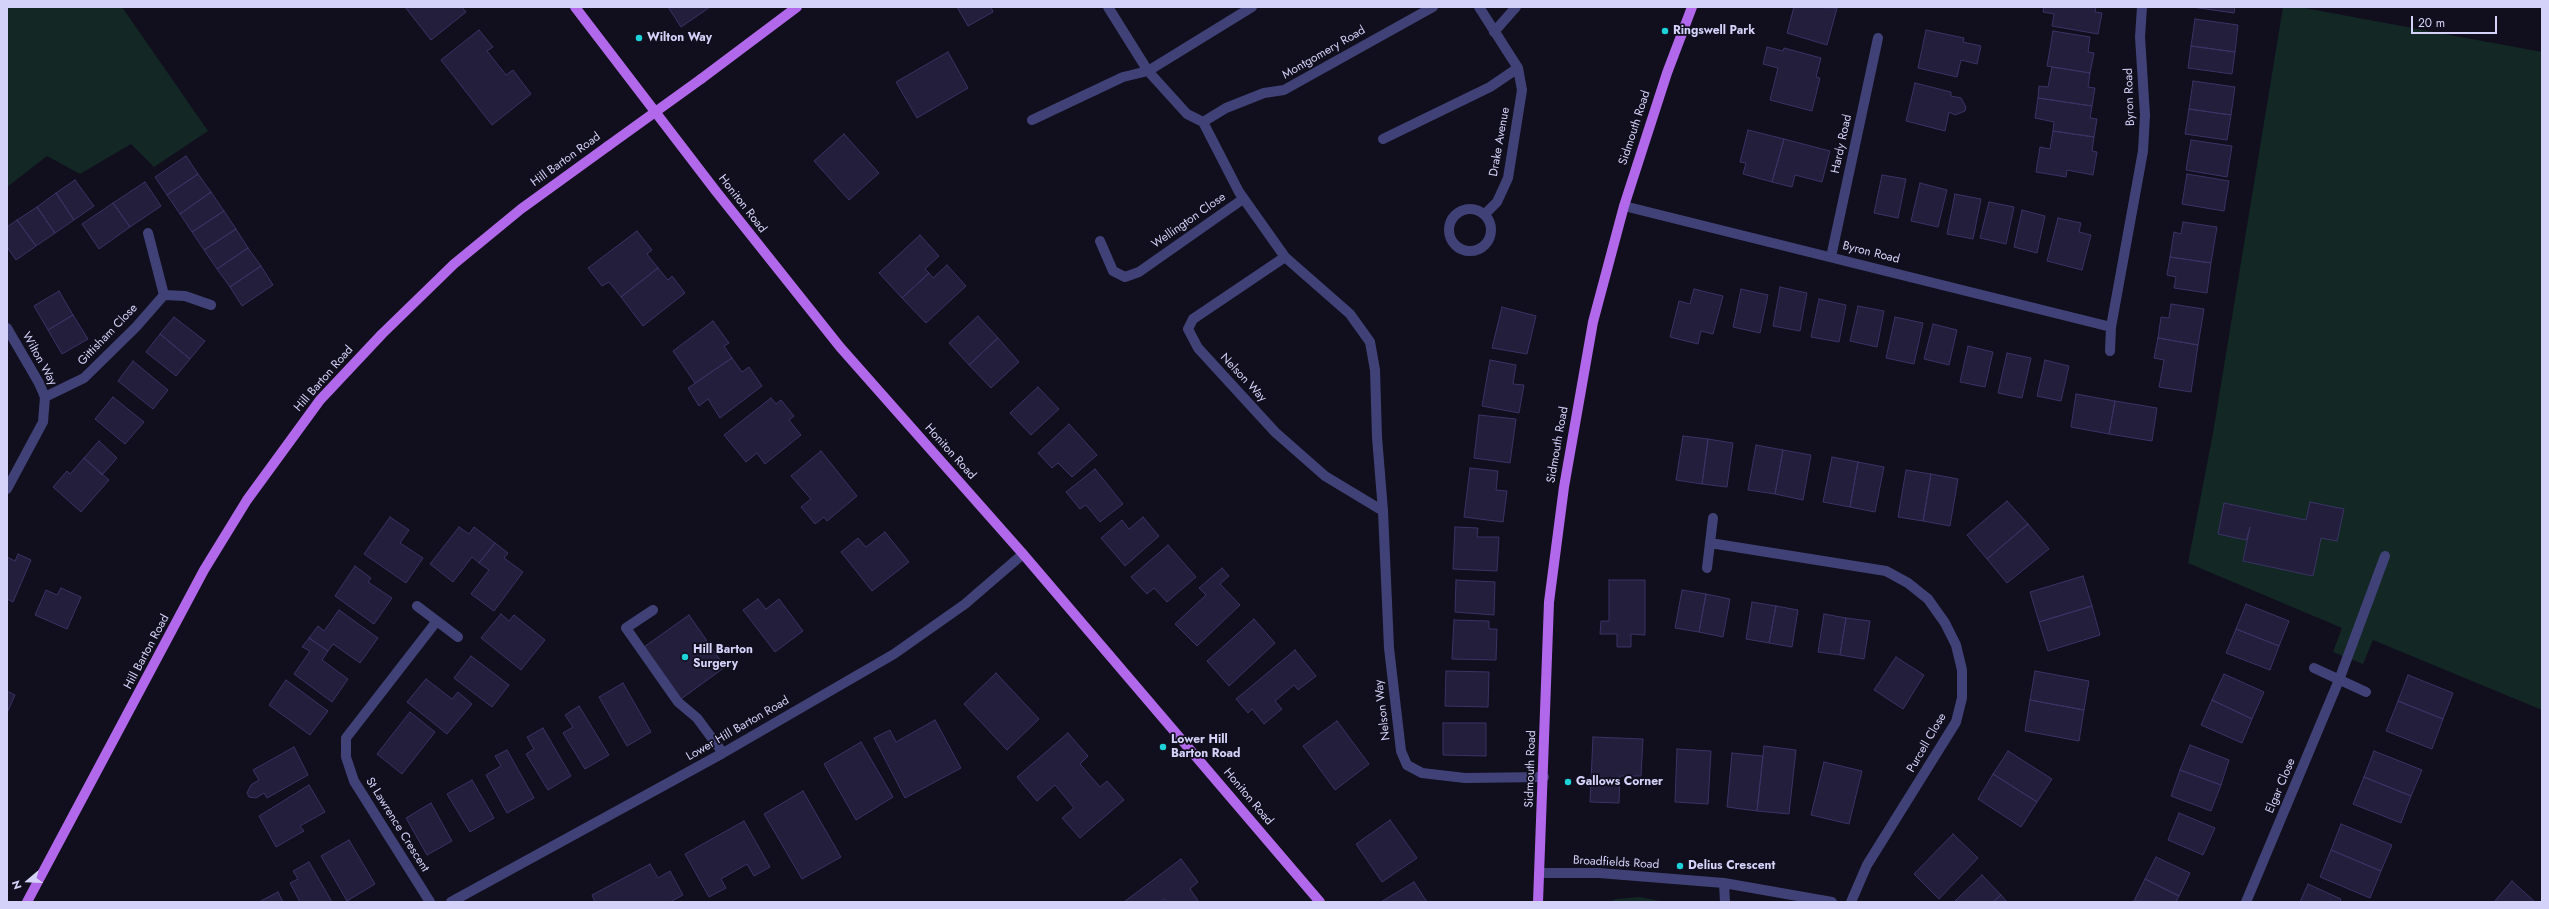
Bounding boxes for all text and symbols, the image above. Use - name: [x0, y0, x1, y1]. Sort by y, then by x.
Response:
- scale bar: [2413, 8, 2499, 34]
- text: 20 m: [2418, 14, 2445, 32]
- street label: Montgomery Road: [1280, 23, 1368, 83]
- place label: Ringswell Park: [1673, 24, 1755, 38]
- marker: Ringswell Park: [1660, 26, 1670, 36]
- place label: Wilton Way: [647, 31, 712, 45]
- marker: Wilton Way: [634, 33, 644, 43]
- street label: Byron Road: [2122, 68, 2138, 126]
- street label: Sidmouth Road: [1616, 89, 1654, 167]
- street label: Drake Avenue: [1487, 106, 1513, 178]
- street label: Hardy Road: [1829, 113, 1855, 175]
- street label: Hill Barton Road: [528, 130, 604, 190]
- street label: Honiton Road: [715, 172, 769, 236]
- street label: Wellington Close: [1149, 190, 1229, 252]
- street label: Byron Road: [1841, 239, 1901, 267]
- street label: Gittisham Close: [75, 301, 141, 369]
- street label: Wilton Way: [18, 330, 60, 388]
- street label: Hill Barton Road: [291, 343, 357, 415]
- street label: Nelson Way: [1217, 351, 1269, 405]
- street label: Sidmouth Road: [1544, 406, 1572, 484]
- street label: Honiton Road: [921, 421, 979, 483]
- street label: Hill Barton Road: [121, 612, 173, 692]
- place label: Hill Barton Surgery: [693, 643, 753, 671]
- marker: Hill Barton Surgery: [680, 652, 690, 662]
- street label: Nelson Way: [1372, 679, 1394, 741]
- street label: Lower Hill Barton Road: [684, 694, 792, 764]
- street label: Purcell Close: [1904, 711, 1950, 775]
- street label: Sidmouth Road: [1522, 730, 1540, 808]
- place label: Lower Hill Barton Road: [1171, 733, 1240, 761]
- marker: Lower Hill Barton Road: [1158, 742, 1168, 752]
- street label: Elgar Close: [2263, 756, 2299, 816]
- street label: Honiton Road: [1220, 766, 1276, 828]
- street label: St Lawrence Crescent: [362, 775, 432, 875]
- place label: Gallows Corner: [1576, 775, 1663, 789]
- marker: Gallows Corner: [1563, 777, 1573, 787]
- street label: Broadfields Road: [1572, 854, 1660, 872]
- place label: Delius Crescent: [1688, 859, 1775, 873]
- north arrow: [8, 861, 48, 901]
- marker: Delius Crescent: [1675, 861, 1685, 871]
- text: N: [8, 878, 26, 892]

